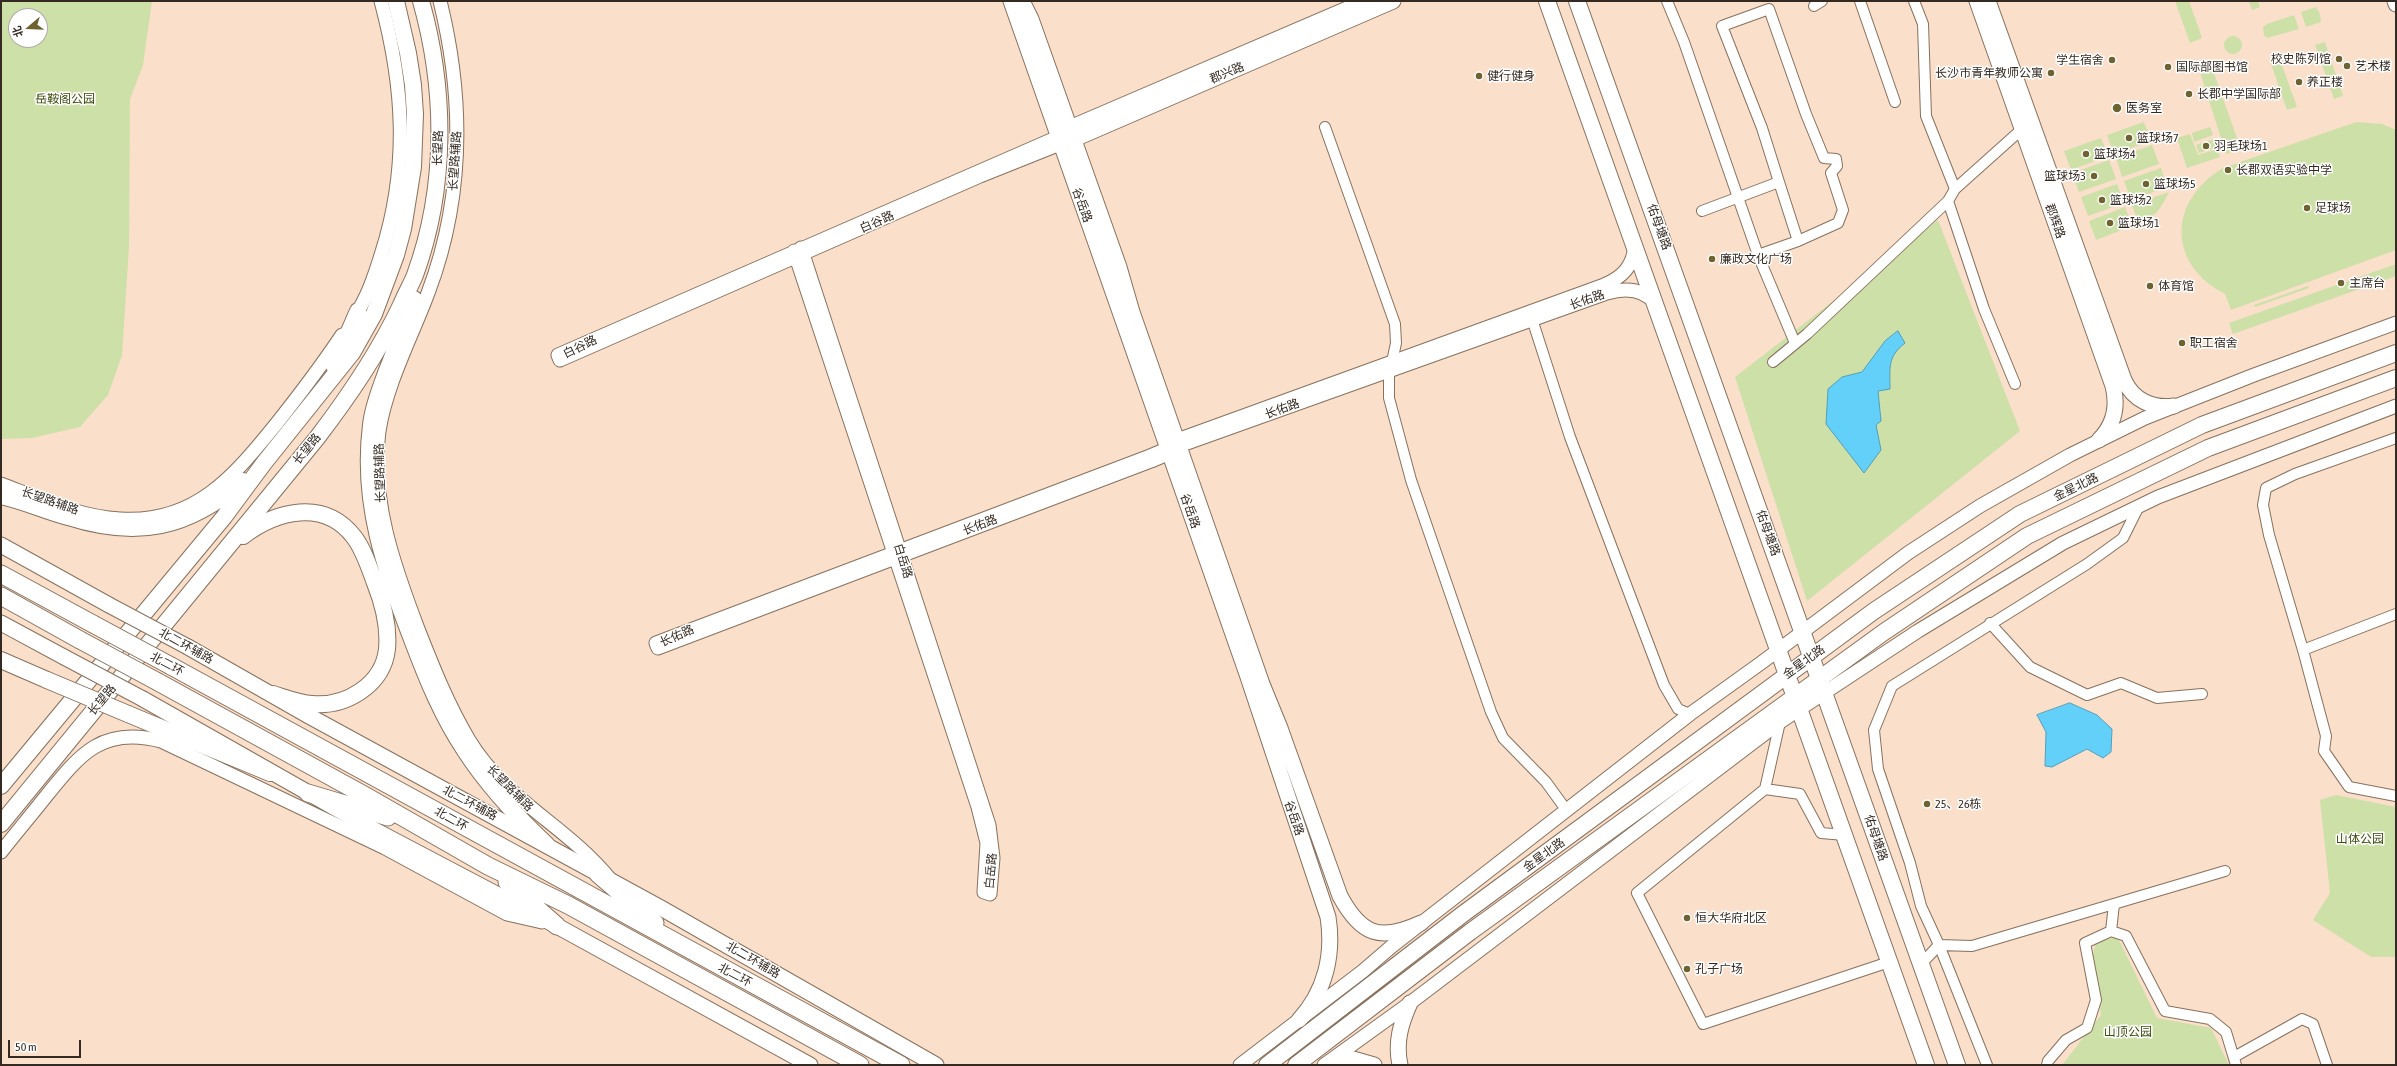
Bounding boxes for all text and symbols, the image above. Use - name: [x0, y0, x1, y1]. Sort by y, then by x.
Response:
- north arrow: [8, 8, 48, 48]
- text: 北: [10, 24, 25, 39]
- place label: 校史陈列馆: [2271, 52, 2331, 66]
- place label: 学生宿舍: [2056, 53, 2104, 67]
- marker: 校史陈列馆: [2334, 54, 2344, 64]
- marker: 学生宿舍: [2107, 55, 2117, 65]
- street label: 郡兴路: [1208, 59, 1246, 87]
- place label: 艺术楼: [2355, 59, 2391, 73]
- place label: 国际部图书馆: [2176, 60, 2248, 74]
- marker: 艺术楼: [2342, 61, 2352, 71]
- marker: 国际部图书馆: [2163, 62, 2173, 72]
- place label: 长沙市青年教师公寓: [1935, 66, 2043, 80]
- marker: 长沙市青年教师公寓: [2046, 68, 2056, 78]
- place label: 健行健身: [1487, 69, 1535, 83]
- marker: 健行健身: [1474, 71, 1484, 81]
- place label: 养正楼: [2307, 75, 2343, 89]
- marker: 养正楼: [2294, 77, 2304, 87]
- place label: 长郡中学国际部: [2197, 87, 2281, 101]
- marker: 长郡中学国际部: [2184, 89, 2194, 99]
- park label: 岳鞍阁公园: [35, 92, 95, 106]
- place label: 医务室: [2126, 101, 2162, 115]
- marker: 医务室: [2111, 102, 2123, 114]
- street label: 长望路: [430, 130, 446, 166]
- street label: 长望路辅路: [446, 131, 464, 191]
- place label: 篮球场7: [2137, 131, 2179, 145]
- marker: 篮球场7: [2124, 133, 2134, 143]
- place label: 羽毛球场1: [2214, 139, 2268, 153]
- marker: 羽毛球场1: [2201, 141, 2211, 151]
- place label: 篮球场4: [2094, 147, 2136, 161]
- marker: 篮球场4: [2081, 149, 2091, 159]
- place label: 长郡双语实验中学: [2236, 163, 2332, 177]
- marker: 长郡双语实验中学: [2223, 165, 2233, 175]
- place label: 篮球场3: [2044, 169, 2086, 183]
- marker: 篮球场3: [2089, 171, 2099, 181]
- place label: 篮球场5: [2154, 177, 2196, 191]
- marker: 篮球场5: [2141, 179, 2151, 189]
- street label: 谷岳路: [1069, 186, 1095, 224]
- place label: 篮球场2: [2110, 193, 2152, 207]
- marker: 篮球场2: [2097, 195, 2107, 205]
- place label: 足球场: [2315, 201, 2351, 215]
- street label: 佑母塘路: [1644, 202, 1674, 252]
- street label: 郡辉路: [2042, 202, 2068, 240]
- marker: 足球场: [2302, 203, 2312, 213]
- street label: 白谷路: [858, 208, 896, 236]
- place label: 篮球场1: [2118, 216, 2160, 230]
- marker: 篮球场1: [2105, 218, 2115, 228]
- place label: 廉政文化广场: [1720, 252, 1792, 266]
- marker: 廉政文化广场: [1707, 254, 1717, 264]
- place label: 主席台: [2349, 276, 2385, 290]
- marker: 主席台: [2336, 278, 2346, 288]
- place label: 体育馆: [2158, 279, 2194, 293]
- marker: 体育馆: [2145, 281, 2155, 291]
- street label: 长佑路: [1568, 287, 1606, 313]
- street label: 白谷路: [561, 333, 599, 361]
- place label: 职工宿舍: [2190, 336, 2238, 350]
- marker: 职工宿舍: [2177, 338, 2187, 348]
- street label: 长佑路: [1263, 396, 1301, 422]
- street label: 长望路: [290, 430, 324, 468]
- street label: 长望路辅路: [372, 443, 388, 503]
- street label: 金星北路: [2051, 470, 2101, 504]
- street label: 长望路辅路: [19, 484, 81, 518]
- street label: 谷岳路: [1177, 492, 1203, 530]
- street label: 佑母塘路: [1753, 508, 1783, 558]
- street label: 长佑路: [961, 512, 999, 538]
- street label: 白岳路: [891, 542, 915, 580]
- street label: 长佑路: [658, 622, 696, 650]
- street label: 北二环辅路: [156, 625, 216, 667]
- street label: 金星北路: [1780, 642, 1828, 682]
- street label: 北二环: [148, 649, 186, 679]
- street label: 长望路: [85, 682, 119, 718]
- street label: 长望路辅路: [484, 762, 536, 814]
- street label: 北二环辅路: [440, 783, 500, 823]
- place label: 25、26栋: [1935, 797, 1982, 811]
- street label: 谷岳路: [1281, 799, 1307, 837]
- marker: 25、26栋: [1922, 799, 1932, 809]
- street label: 北二环: [432, 804, 470, 834]
- street label: 佑母塘路: [1861, 813, 1891, 863]
- park label: 山体公园: [2336, 832, 2384, 846]
- street label: 金星北路: [1520, 835, 1568, 875]
- street label: 白岳路: [982, 852, 1000, 890]
- place label: 恒大华府北区: [1695, 911, 1767, 925]
- marker: 恒大华府北区: [1682, 913, 1692, 923]
- street label: 北二环辅路: [723, 939, 783, 981]
- street label: 北二环: [716, 960, 754, 990]
- place label: 孔子广场: [1695, 962, 1743, 976]
- marker: 孔子广场: [1682, 964, 1692, 974]
- park label: 山顶公园: [2104, 1025, 2152, 1039]
- scale bar: [10, 1032, 83, 1058]
- text: 50 m: [15, 1040, 37, 1054]

